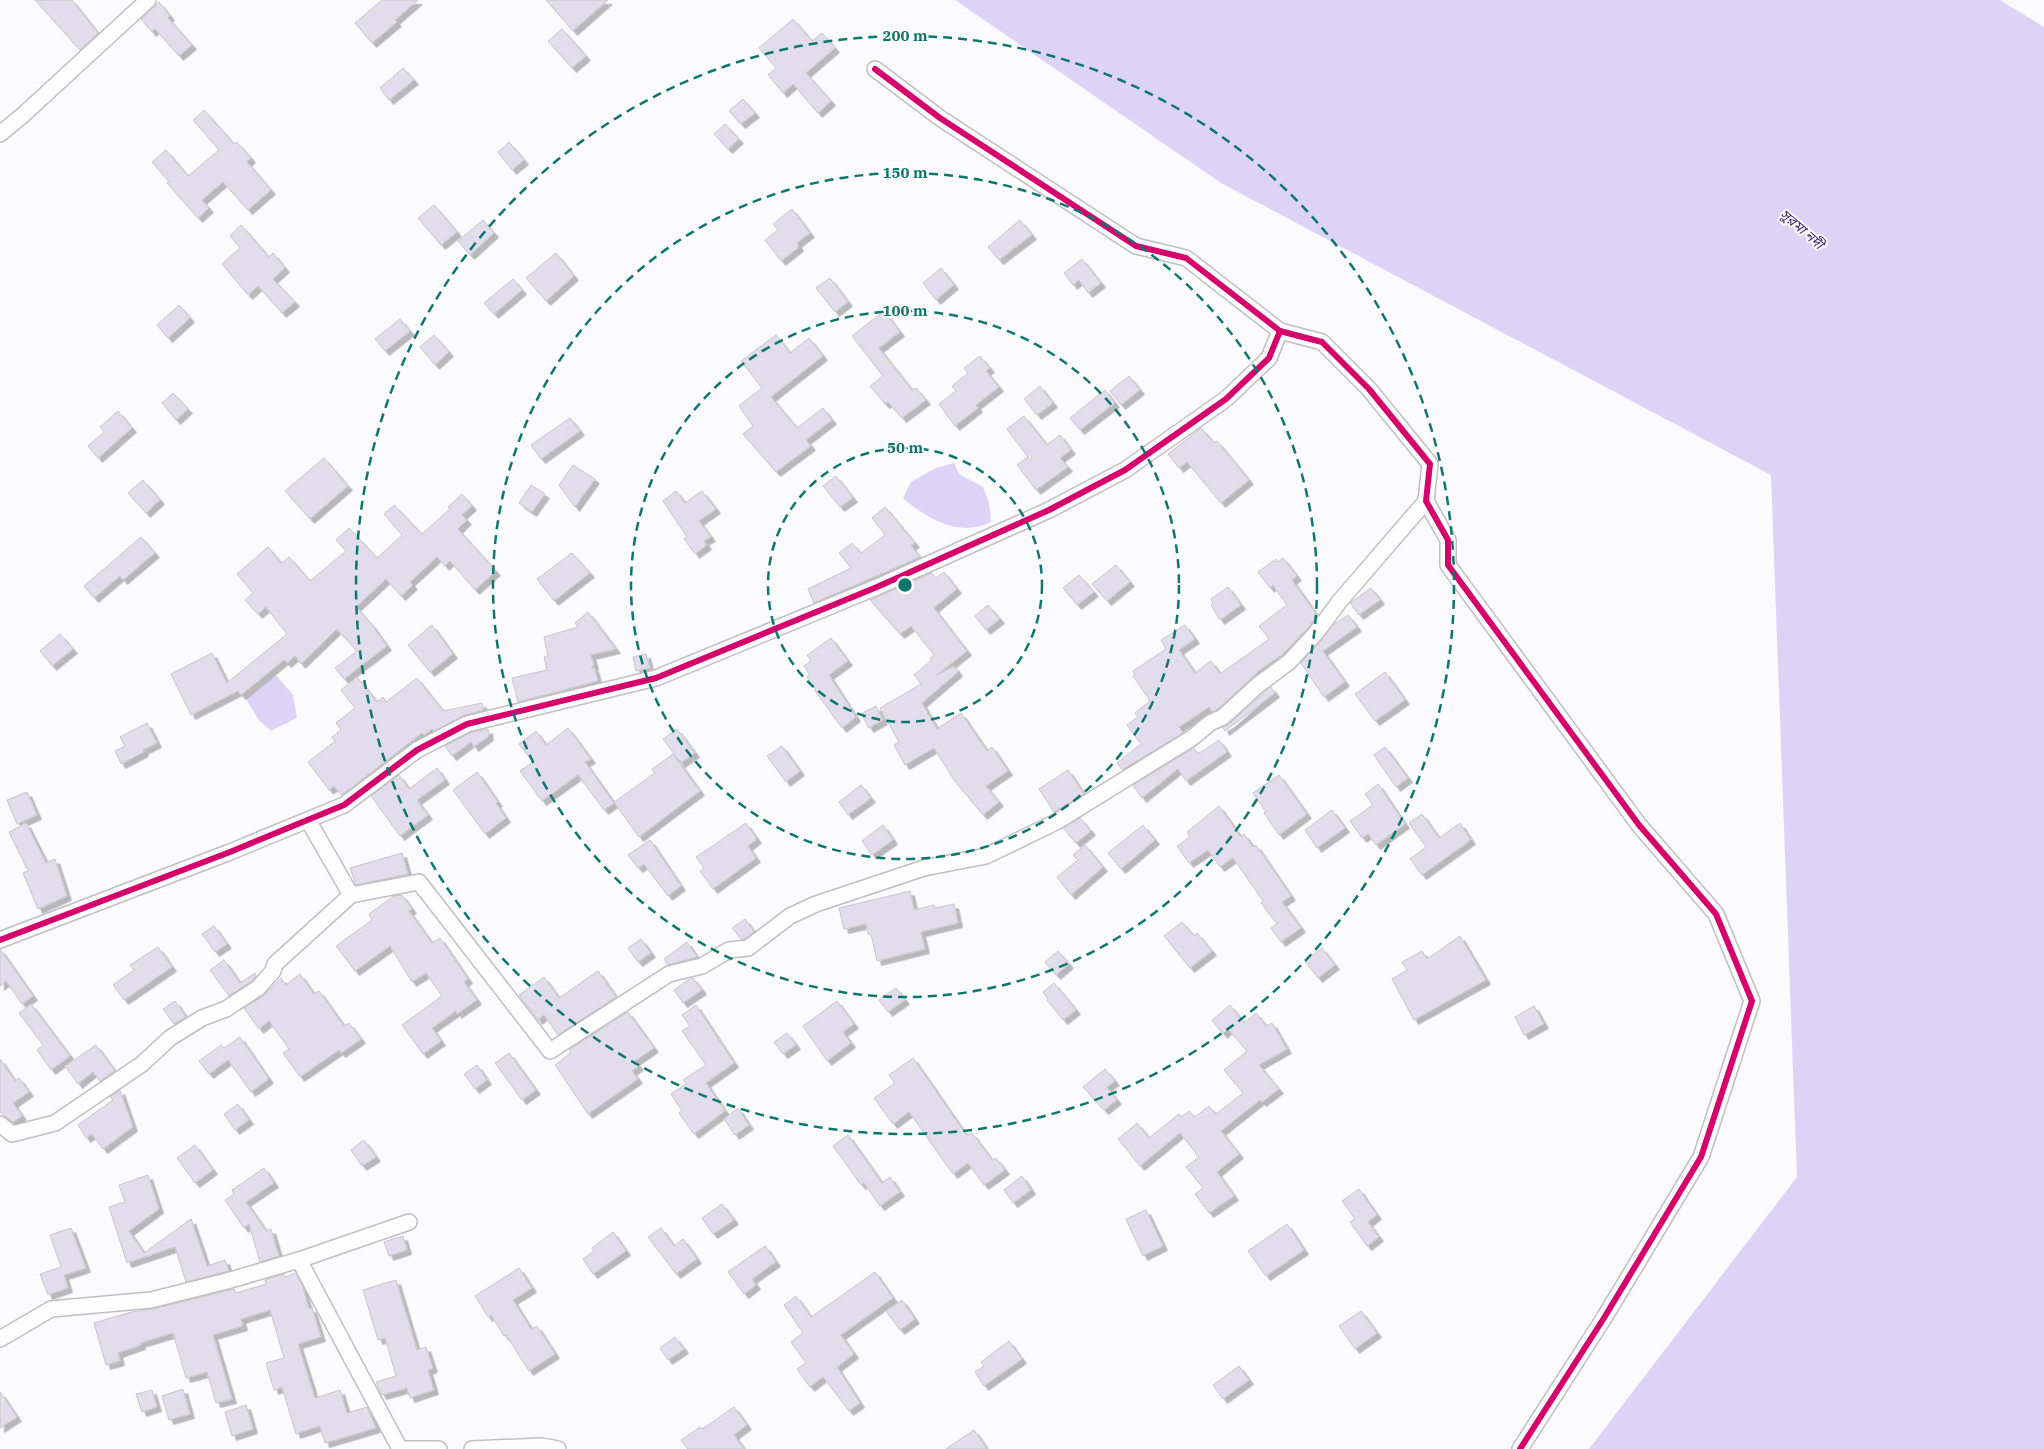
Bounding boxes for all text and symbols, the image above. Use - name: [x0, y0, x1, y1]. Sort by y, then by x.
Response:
- text: 200 m: [882, 26, 928, 45]
- text: 150 m: [882, 163, 928, 182]
- water label: সুরমা নদী: [1776, 205, 1830, 255]
- text: 100 m: [882, 301, 928, 320]
- text: 50 m: [887, 438, 923, 457]
- centre of rings: [896, 576, 914, 594]

